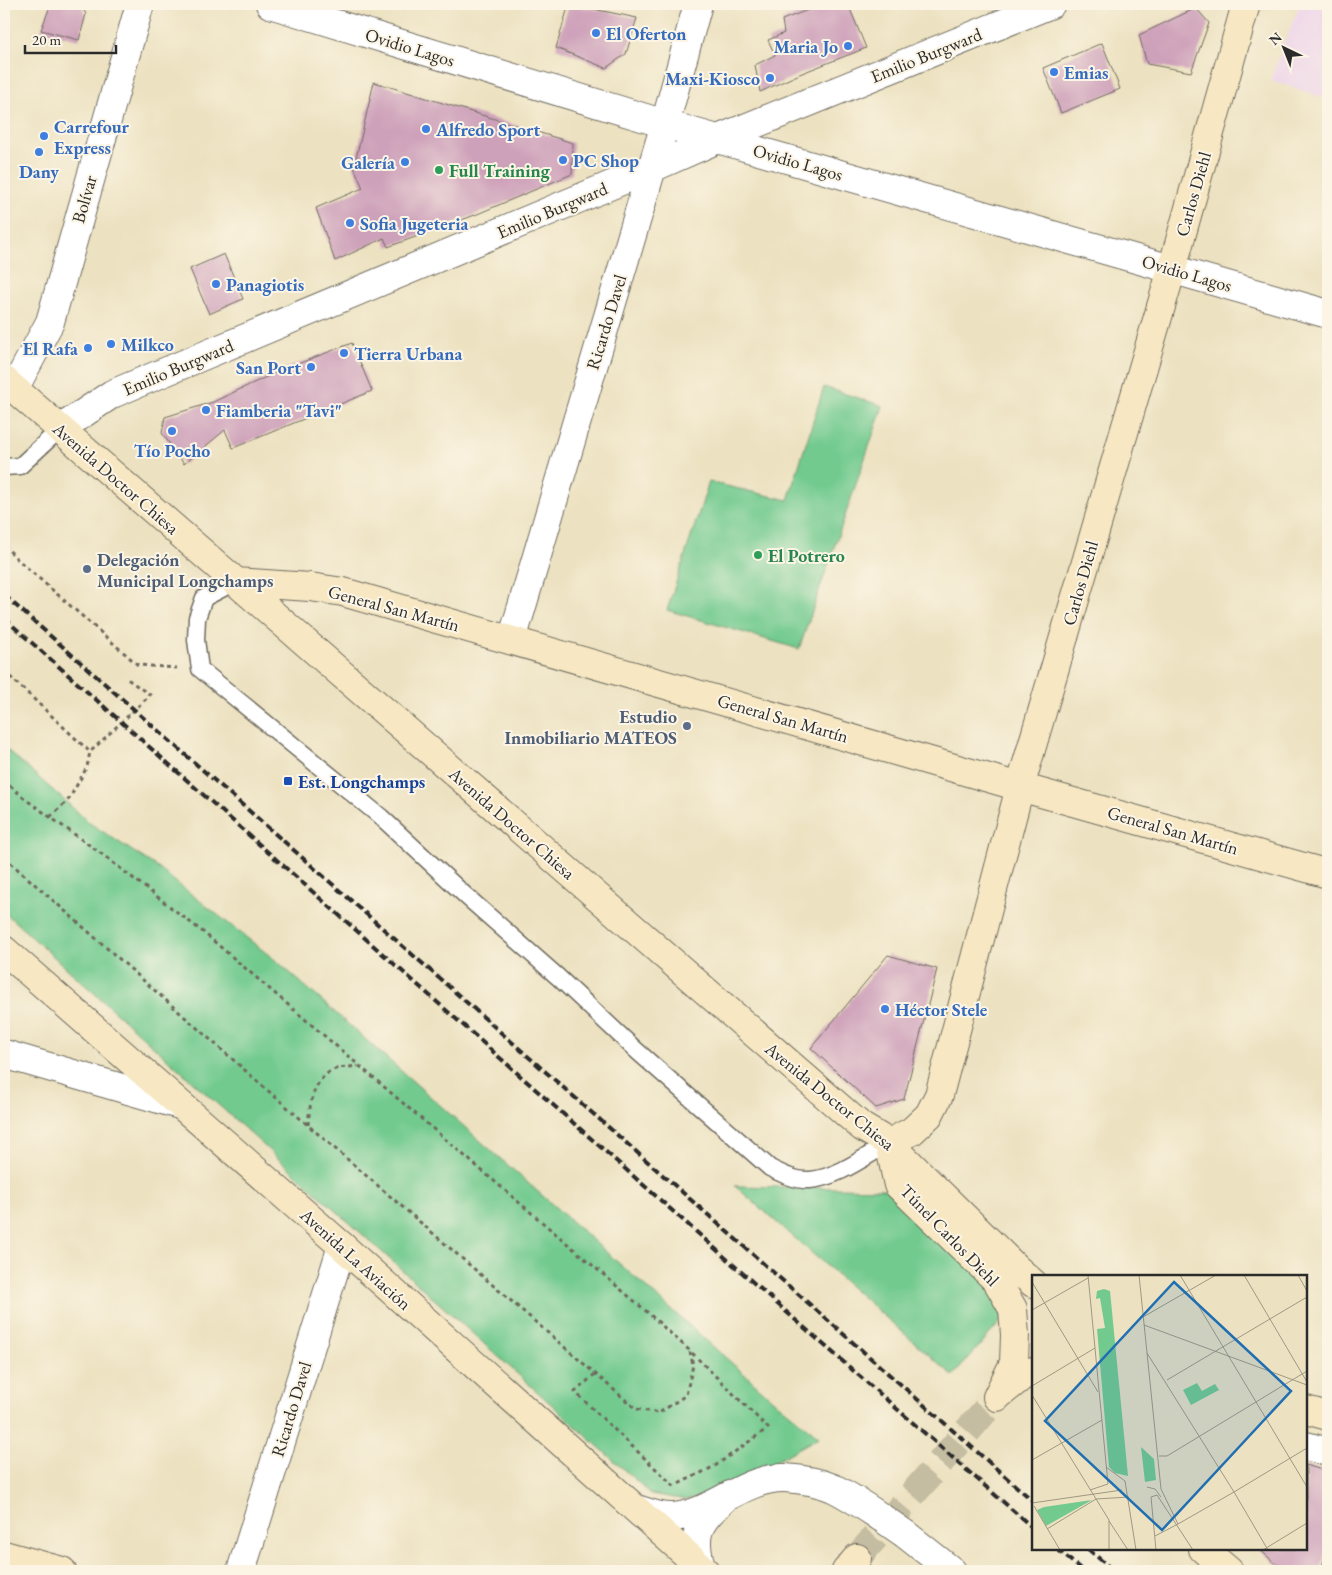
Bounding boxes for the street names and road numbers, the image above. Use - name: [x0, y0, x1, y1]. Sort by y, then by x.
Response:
- street label: Emilio Burgward: [867, 22, 986, 88]
- street label: Ovidio Lagos: [362, 23, 458, 72]
- street label: Ovidio Lagos: [750, 138, 846, 186]
- street label: Carlos Diehl: [1170, 149, 1216, 239]
- street label: Bolívar: [66, 172, 102, 226]
- street label: Emilio Burgward: [493, 176, 612, 244]
- street label: Ovidio Lagos: [1139, 249, 1235, 297]
- street label: Ricardo Davel: [581, 272, 631, 372]
- street label: Emilio Burgward: [119, 333, 238, 401]
- street label: Avenida Doctor Chiesa: [47, 416, 185, 540]
- street label: Carlos Diehl: [1057, 538, 1103, 628]
- street label: General San Martín: [326, 579, 463, 637]
- street label: General San Martín: [715, 688, 852, 748]
- street label: Avenida Doctor Chiesa: [443, 761, 581, 885]
- street label: General San Martín: [1105, 800, 1242, 860]
- street label: Avenida Doctor Chiesa: [760, 1036, 900, 1156]
- street label: Túnel Carlos Diehl: [895, 1179, 1005, 1291]
- street label: Avenida La Aviación: [295, 1202, 417, 1315]
- street label: Ricardo Davel: [266, 1359, 316, 1459]

